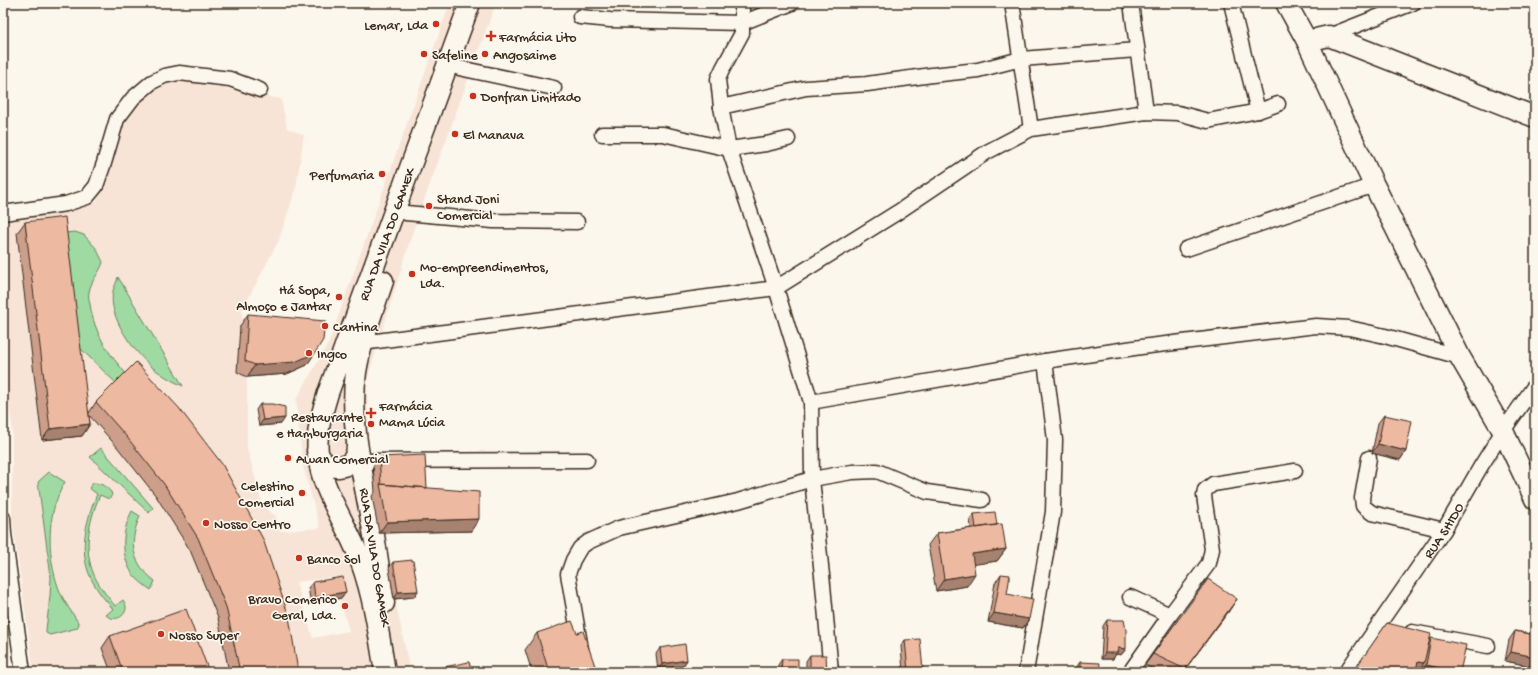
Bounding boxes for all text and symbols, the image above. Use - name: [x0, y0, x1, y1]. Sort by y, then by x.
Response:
- place label: Lemar, Lda: [364, 18, 429, 35]
- marker: Lemar, Lda: [431, 19, 441, 29]
- place label: Farmácia Lito: [498, 30, 577, 47]
- marker: Farmácia Lito: [486, 31, 496, 41]
- place label: Safeline: [432, 48, 479, 65]
- place label: Angosaime: [493, 48, 557, 65]
- marker: Safeline: [419, 49, 429, 59]
- marker: Angosaime: [480, 49, 490, 59]
- place label: Donfran Limitado: [480, 90, 581, 107]
- marker: Donfran Limitado: [468, 91, 478, 101]
- place label: El Manava: [463, 128, 525, 145]
- marker: El Manava: [450, 129, 460, 139]
- street label: RUA DA VILA DO GAMEK: [356, 165, 421, 304]
- place label: Perfumaria: [309, 168, 375, 185]
- marker: Perfumaria: [377, 169, 387, 179]
- place label: Stand Joni Comercial: [437, 192, 500, 225]
- marker: Stand Joni Comercial: [424, 201, 434, 211]
- place label: Mo-empreendimentos, Lda.: [420, 260, 549, 293]
- marker: Mo-empreendimentos, Lda.: [407, 269, 417, 279]
- place label: Há Sopa, Almoço e Jantar: [236, 283, 332, 316]
- marker: Há Sopa, Almoço e Jantar: [334, 292, 344, 302]
- place label: Cantina: [333, 320, 379, 337]
- marker: Cantina: [320, 321, 330, 331]
- place label: Ingco: [317, 347, 347, 364]
- marker: Ingco: [304, 348, 314, 358]
- place label: Farmácia Mama Lúcia: [378, 399, 446, 432]
- marker: Farmácia Mama Lúcia: [366, 408, 376, 418]
- place label: Restaurante e Hamburgaria: [276, 410, 364, 443]
- marker: Restaurante e Hamburgaria: [366, 419, 376, 429]
- place label: Awan Comercial: [296, 452, 388, 469]
- marker: Awan Comercial: [283, 453, 293, 463]
- place label: Celestino Comercial: [238, 479, 294, 512]
- street label: RUA DA VILA DO GAMEK: [354, 487, 393, 629]
- marker: Celestino Comercial: [297, 488, 307, 498]
- street label: RUA SHIDO: [1421, 500, 1469, 562]
- place label: Nosso Centro: [214, 517, 291, 534]
- marker: Nosso Centro: [201, 518, 211, 528]
- place label: Banco Sol: [306, 552, 361, 569]
- marker: Banco Sol: [294, 553, 304, 563]
- place label: Bravo Comerico Geral, Lda.: [247, 592, 337, 625]
- marker: Bravo Comerico Geral, Lda.: [340, 601, 350, 611]
- place label: Nosso Super: [169, 628, 239, 645]
- marker: Nosso Super: [156, 629, 166, 639]

